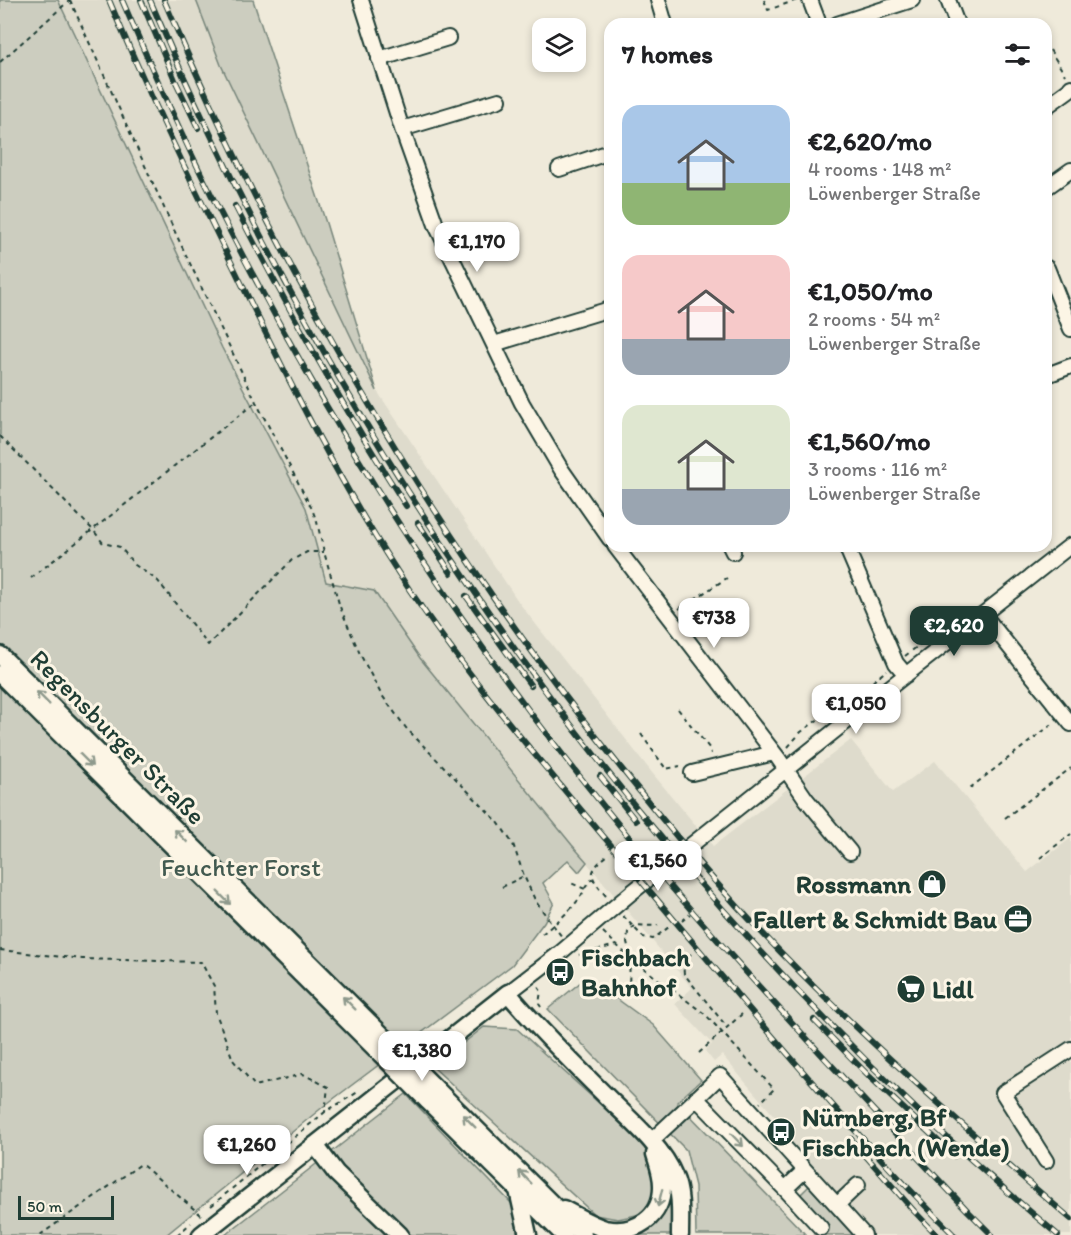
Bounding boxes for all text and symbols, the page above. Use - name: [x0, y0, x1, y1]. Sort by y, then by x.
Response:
- map controls: [532, 18, 586, 72]
- button: layers: [532, 18, 586, 72]
- text: 7 homes: [622, 38, 713, 70]
- icon: filters: [1001, 38, 1034, 71]
- text: €2,620/mo: [808, 125, 932, 157]
- icon: home: [670, 129, 742, 201]
- text: 4 rooms · 148 m²: [808, 157, 952, 181]
- text: Löwenberger Straße: [808, 181, 981, 205]
- pin: €1,170: [428, 222, 526, 273]
- text: €1,170: [449, 229, 505, 253]
- text: €1,050/mo: [808, 275, 933, 307]
- icon: home: [670, 279, 742, 351]
- text: 2 rooms · 54 m²: [808, 307, 940, 331]
- text: Löwenberger Straße: [808, 331, 981, 355]
- text: €1,560/mo: [808, 425, 931, 457]
- icon: home: [670, 429, 742, 501]
- text: 3 rooms · 116 m²: [808, 457, 947, 481]
- text: Löwenberger Straße: [808, 481, 981, 505]
- pin: €738: [678, 598, 750, 649]
- text: €738: [692, 605, 736, 629]
- pin: €2,620: [905, 606, 1003, 657]
- text: €2,620: [924, 613, 984, 637]
- street label: Regensburger Straße: [24, 643, 212, 831]
- pin: €1,050: [807, 684, 905, 735]
- one-way arrow: [36, 691, 50, 706]
- text: €1,050: [826, 691, 886, 715]
- one-way arrow: [79, 753, 94, 767]
- one-way arrow: [174, 829, 189, 843]
- pin: €1,560: [609, 841, 707, 892]
- text: €1,560: [629, 848, 687, 872]
- park label: Feuchter Forst: [161, 851, 321, 883]
- place label: Rossmann: [796, 868, 911, 900]
- shop icon: Rossmann: [916, 868, 948, 900]
- one-way arrow: [216, 890, 231, 905]
- place label: Fallert & Schmidt Bau: [753, 903, 998, 935]
- office icon: Fallert & Schmidt Bau: [1002, 903, 1034, 935]
- place label: Fischbach Bahnhof: [581, 941, 690, 1003]
- bus stop icon: Fischbach Bahnhof: [544, 956, 576, 988]
- supermarket icon: Lidl: [895, 973, 927, 1005]
- place label: Lidl: [932, 973, 974, 1005]
- one-way arrow: [342, 995, 357, 1010]
- pin: €1,380: [373, 1031, 471, 1082]
- text: €1,380: [392, 1038, 452, 1062]
- place label: Nürnberg, Bf Fischbach (Wende): [802, 1101, 1010, 1163]
- one-way arrow: [461, 1114, 476, 1129]
- bus stop icon: Nürnberg, Bf Fischbach (Wende): [765, 1116, 797, 1148]
- pin: €1,260: [198, 1125, 296, 1176]
- text: €1,260: [218, 1132, 276, 1156]
- one-way arrow: [730, 1133, 744, 1148]
- one-way arrow: [518, 1170, 533, 1185]
- one-way arrow: [653, 1188, 665, 1207]
- scale bar: [18, 1193, 114, 1220]
- text: 50 m: [27, 1197, 62, 1216]

